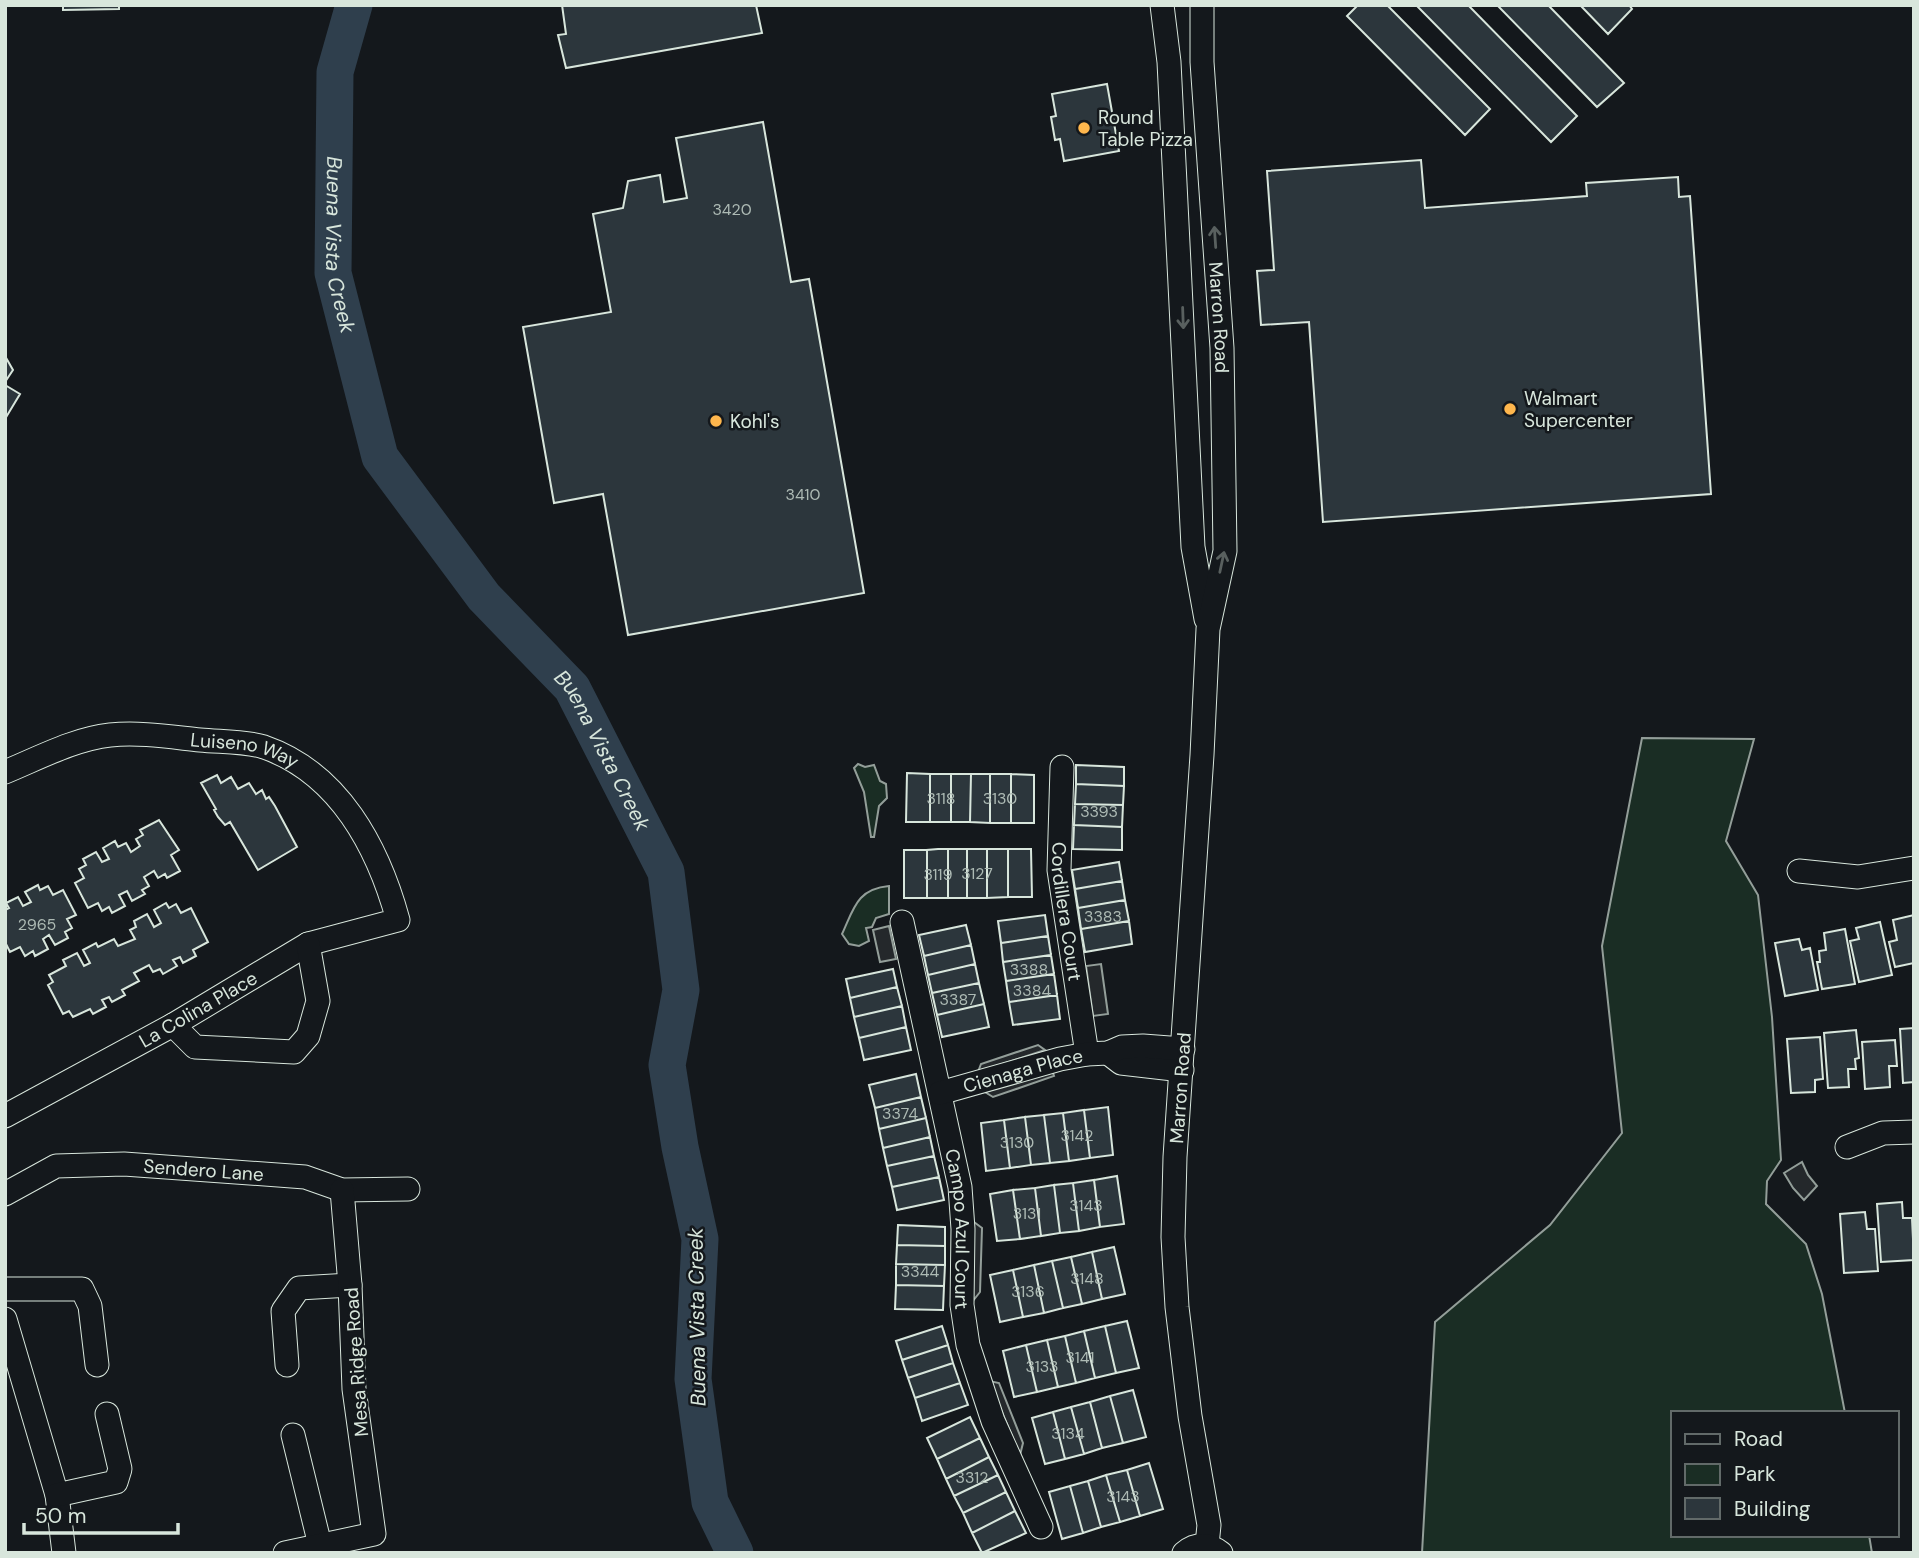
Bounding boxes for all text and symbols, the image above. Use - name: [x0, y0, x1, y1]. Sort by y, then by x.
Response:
- place label: Round Table Pizza: [1098, 105, 1193, 152]
- marker: Round Table Pizza: [1076, 120, 1092, 136]
- water label: Buena Vista Creek: [319, 156, 362, 336]
- house number: 3420: [712, 199, 752, 220]
- one-way arrow: [1208, 226, 1221, 249]
- street label: Marron Road: [1203, 261, 1234, 373]
- one-way arrow: [1177, 306, 1190, 329]
- place label: Walmart Supercenter: [1524, 386, 1633, 433]
- marker: Walmart Supercenter: [1502, 401, 1518, 417]
- place label: Kohl's: [730, 409, 779, 434]
- marker: Kohl's: [708, 413, 724, 429]
- house number: 3410: [785, 484, 821, 505]
- one-way arrow: [1216, 551, 1230, 574]
- water label: Buena Vista Creek: [548, 664, 657, 836]
- street label: Luiseno Way: [189, 727, 304, 774]
- house number: 3118: [927, 788, 955, 809]
- house number: 3130: [983, 788, 1017, 809]
- house number: 3393: [1080, 801, 1118, 822]
- street label: Cordillera Court: [1046, 842, 1088, 983]
- house number: 3127: [961, 863, 993, 884]
- house number: 3119: [923, 864, 953, 885]
- house number: 3383: [1084, 906, 1122, 927]
- house number: 2965: [18, 914, 56, 935]
- house number: 3388: [1010, 959, 1048, 980]
- street label: La Colina Place: [135, 965, 262, 1053]
- house number: 3384: [1013, 980, 1051, 1001]
- house number: 3387: [940, 989, 976, 1010]
- street label: Marron Road: [1164, 1032, 1197, 1145]
- street label: Cienaga Place: [960, 1043, 1085, 1099]
- house number: 3374: [882, 1103, 918, 1124]
- house number: 3142: [1060, 1125, 1094, 1146]
- house number: 3130: [1000, 1132, 1034, 1153]
- street label: Campo Azul Court: [939, 1147, 975, 1311]
- street label: Sendero Lane: [143, 1153, 265, 1187]
- house number: 3143: [1069, 1195, 1103, 1216]
- house number: 3131: [1013, 1203, 1041, 1224]
- water label: Buena Vista Creek: [681, 1227, 713, 1407]
- house number: 3344: [901, 1261, 939, 1282]
- house number: 3148: [1070, 1268, 1104, 1289]
- house number: 3136: [1011, 1281, 1045, 1302]
- street label: Mesa Ridge Road: [339, 1286, 374, 1438]
- house number: 3141: [1066, 1347, 1094, 1368]
- house number: 3133: [1025, 1356, 1059, 1377]
- legend: [1671, 1411, 1898, 1537]
- house number: 3134: [1051, 1423, 1085, 1444]
- text: Road: [1734, 1425, 1783, 1453]
- text: Park: [1734, 1460, 1776, 1488]
- house number: 3312: [956, 1467, 988, 1488]
- house number: 3143: [1106, 1486, 1140, 1507]
- scale bar: [24, 1492, 178, 1536]
- text: Building: [1734, 1495, 1811, 1523]
- text: 50 m: [35, 1502, 86, 1530]

